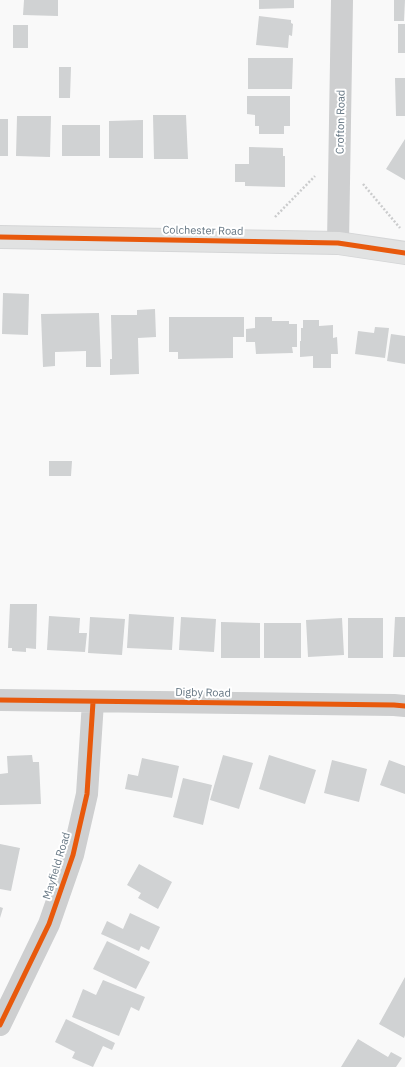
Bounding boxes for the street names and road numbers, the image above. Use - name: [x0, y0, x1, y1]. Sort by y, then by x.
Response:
- street label: Crofton Road: [334, 90, 348, 154]
- street label: Colchester Road: [162, 224, 244, 238]
- street label: Digby Road: [175, 686, 231, 700]
- street label: Mayfield Road: [40, 831, 74, 901]

